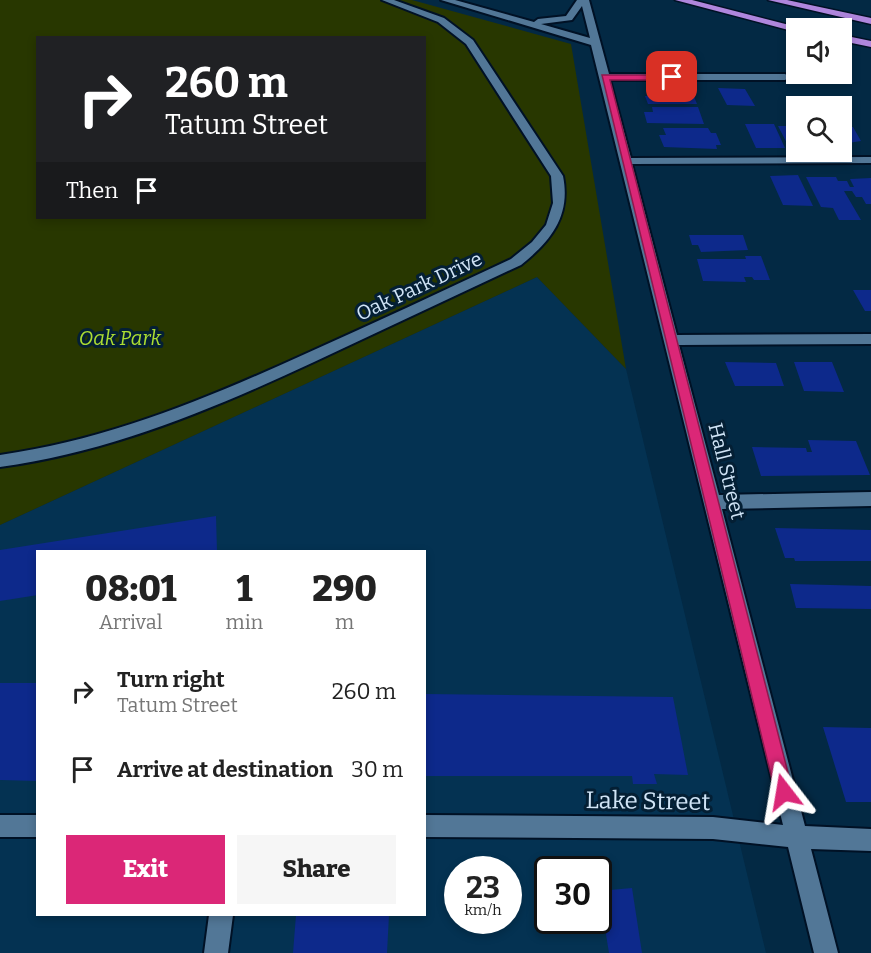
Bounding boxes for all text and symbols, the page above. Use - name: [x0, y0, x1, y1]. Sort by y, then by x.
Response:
- map controls: [786, 18, 852, 162]
- button: sound: [786, 18, 852, 84]
- pin: [646, 51, 697, 102]
- text: 260 m: [165, 58, 288, 108]
- icon: right: [66, 60, 144, 138]
- icon: arrive: [655, 60, 688, 93]
- button: search: [786, 96, 852, 162]
- text: Tatum Street: [165, 109, 328, 141]
- icon: arrive: [130, 174, 163, 207]
- text: Then: [66, 177, 118, 204]
- street label: Oak Park Drive: [352, 246, 486, 326]
- park label: Oak Park: [79, 326, 161, 350]
- street label: Hall Street: [703, 420, 751, 522]
- text: 08:01: [85, 567, 177, 611]
- text: 1: [236, 567, 252, 611]
- text: 290: [312, 567, 377, 611]
- text: Arrival: [99, 610, 162, 634]
- text: min: [226, 610, 263, 634]
- text: m: [335, 610, 354, 634]
- text: Turn right: [117, 666, 225, 693]
- icon: right: [66, 675, 99, 708]
- text: 260 m: [332, 678, 396, 705]
- text: Tatum Street: [117, 693, 238, 717]
- icon: arrive: [66, 753, 99, 786]
- text: Arrive at destination: [117, 756, 333, 783]
- text: 30 m: [351, 756, 403, 783]
- position arrow: [752, 760, 816, 824]
- street label: Lake Street: [585, 786, 711, 816]
- button: Exit: [66, 835, 225, 904]
- button: Share: [237, 835, 396, 904]
- speed limit sign: 30: [534, 856, 612, 934]
- text: 23: [466, 870, 500, 906]
- text: km/h: [464, 901, 502, 919]

